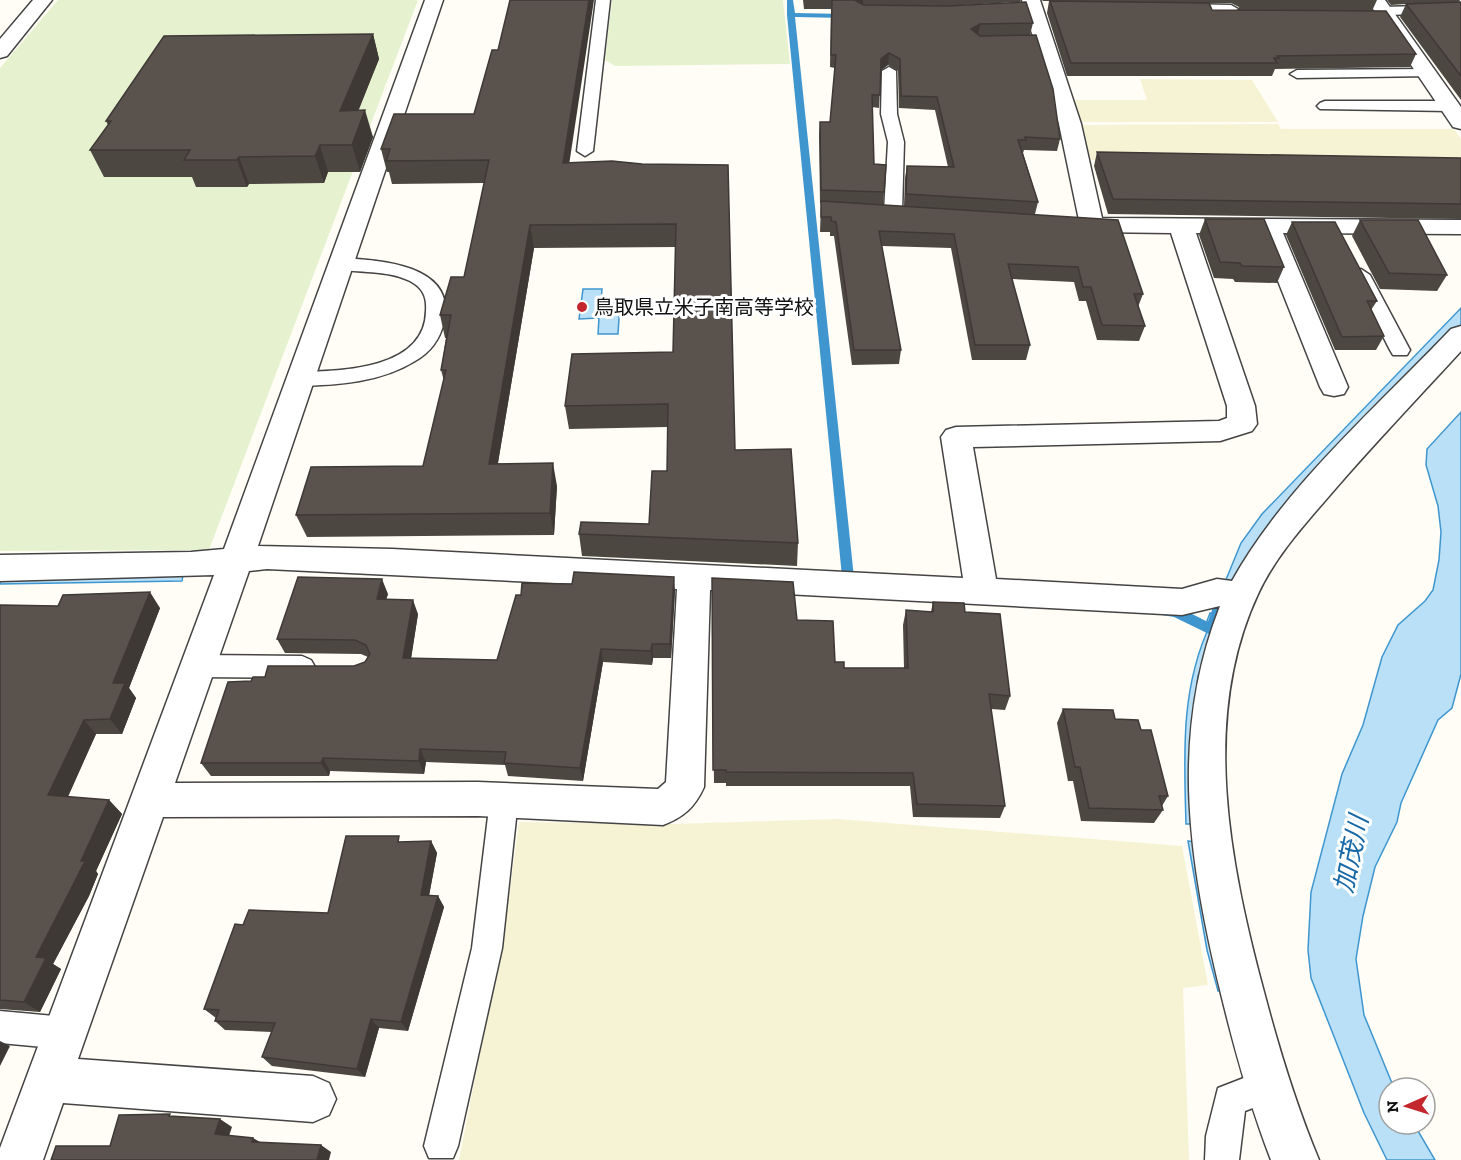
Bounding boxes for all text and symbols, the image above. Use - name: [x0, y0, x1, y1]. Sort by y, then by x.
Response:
- place label: 鳥取県立米子南高等学校: [594, 295, 814, 319]
- marker: 鳥取県立米子南高等学校: [575, 300, 589, 314]
- water label: 加茂川: [1327, 810, 1375, 895]
- north arrow: [1377, 1076, 1437, 1136]
- text: N: [1383, 1100, 1402, 1113]

